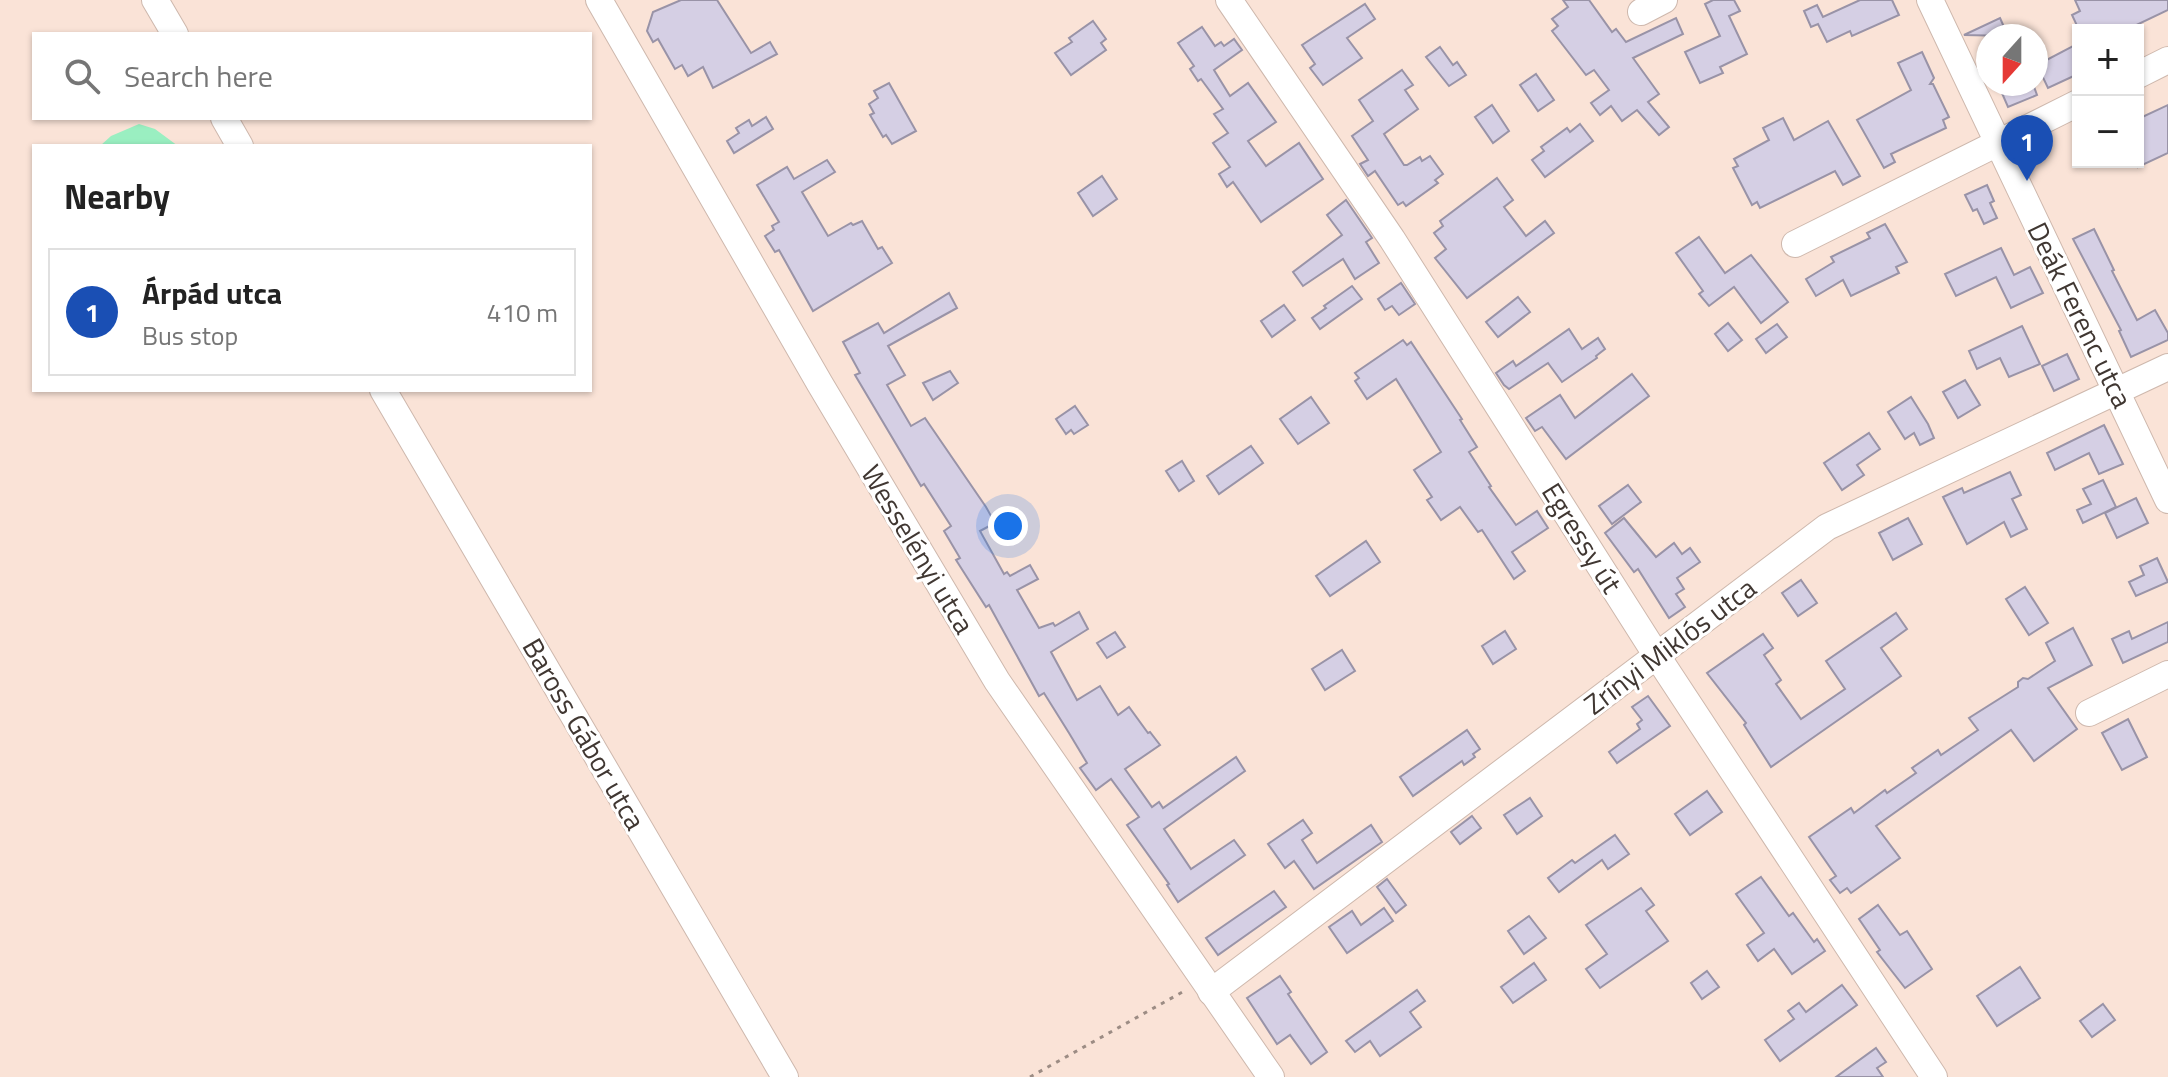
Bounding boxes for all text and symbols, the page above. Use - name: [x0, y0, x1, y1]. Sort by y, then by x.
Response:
- north arrow: [1976, 24, 2048, 96]
- map controls: [2072, 24, 2144, 168]
- button: +: [2072, 24, 2144, 96]
- search box: [32, 32, 592, 120]
- text: Search here: [124, 53, 273, 99]
- icon: search: [60, 54, 104, 98]
- button: −: [2072, 96, 2144, 168]
- pin: 1: [2001, 115, 2053, 181]
- text: Nearby: [64, 170, 170, 222]
- street label: Deák Ferenc utca: [2017, 215, 2144, 415]
- text: Árpád utca: [142, 270, 282, 316]
- text: 1: [85, 293, 99, 332]
- text: 410 m: [487, 293, 558, 332]
- text: Bus stop: [142, 316, 238, 355]
- street label: Wesselényi utca: [851, 456, 986, 642]
- street label: Egressy út: [1532, 474, 1633, 602]
- your location: [988, 506, 1028, 546]
- street label: Zrínyi Miklós utca: [1575, 567, 1765, 725]
- street label: Baross Gábor utca: [512, 630, 657, 838]

